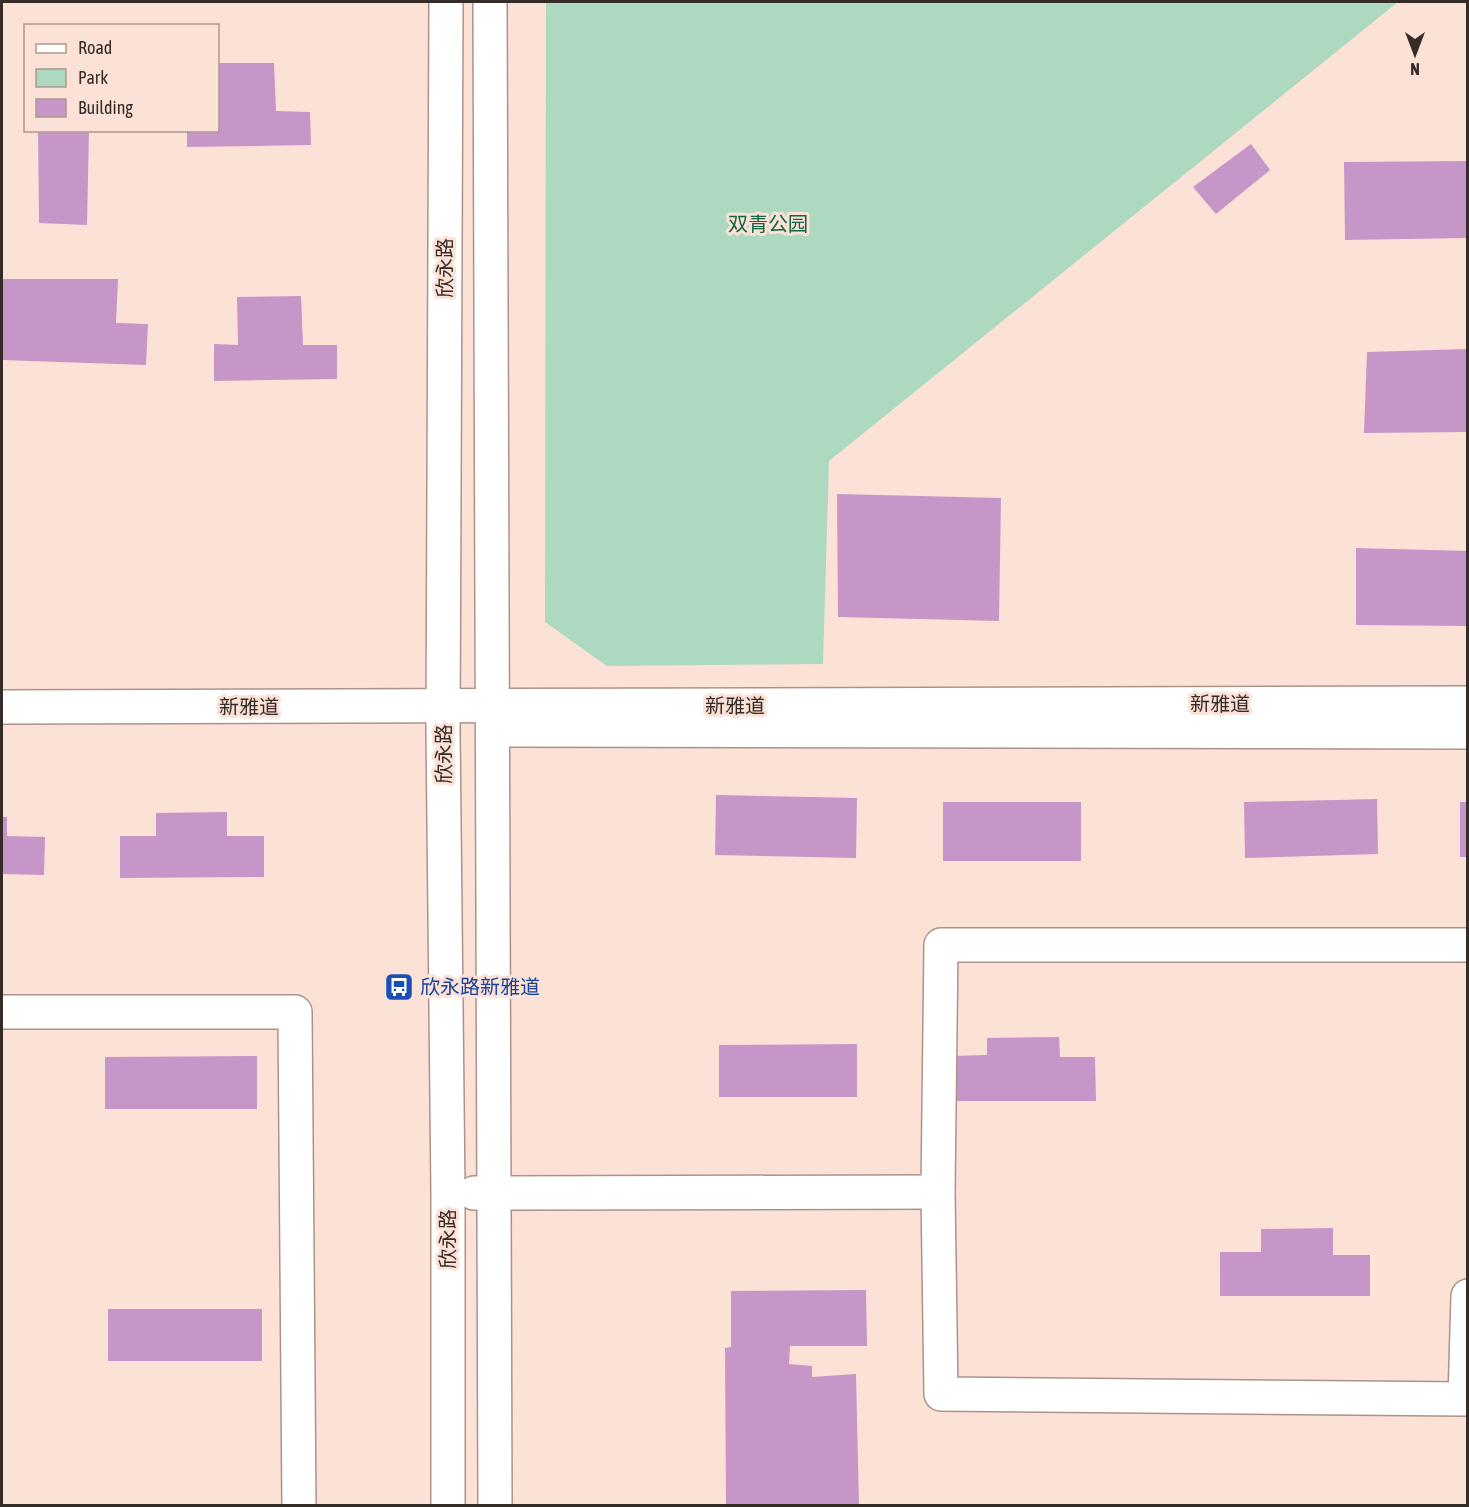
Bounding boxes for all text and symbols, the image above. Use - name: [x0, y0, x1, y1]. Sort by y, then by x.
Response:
- legend: [24, 24, 219, 132]
- north arrow: [1385, 24, 1445, 84]
- text: Road: [78, 37, 112, 58]
- text: N: [1410, 60, 1420, 78]
- text: Park: [78, 67, 108, 88]
- text: Building: [78, 97, 133, 118]
- park label: 双青公园: [728, 212, 808, 235]
- street label: 欣永路: [433, 238, 456, 298]
- street label: 新雅道: [1190, 692, 1250, 715]
- street label: 新雅道: [705, 694, 765, 717]
- street label: 新雅道: [219, 695, 279, 718]
- street label: 欣永路: [432, 724, 455, 784]
- bus stop icon: 欣永路新雅道: [383, 971, 415, 1003]
- place label: 欣永路新雅道: [420, 975, 540, 998]
- street label: 欣永路: [436, 1209, 459, 1269]

